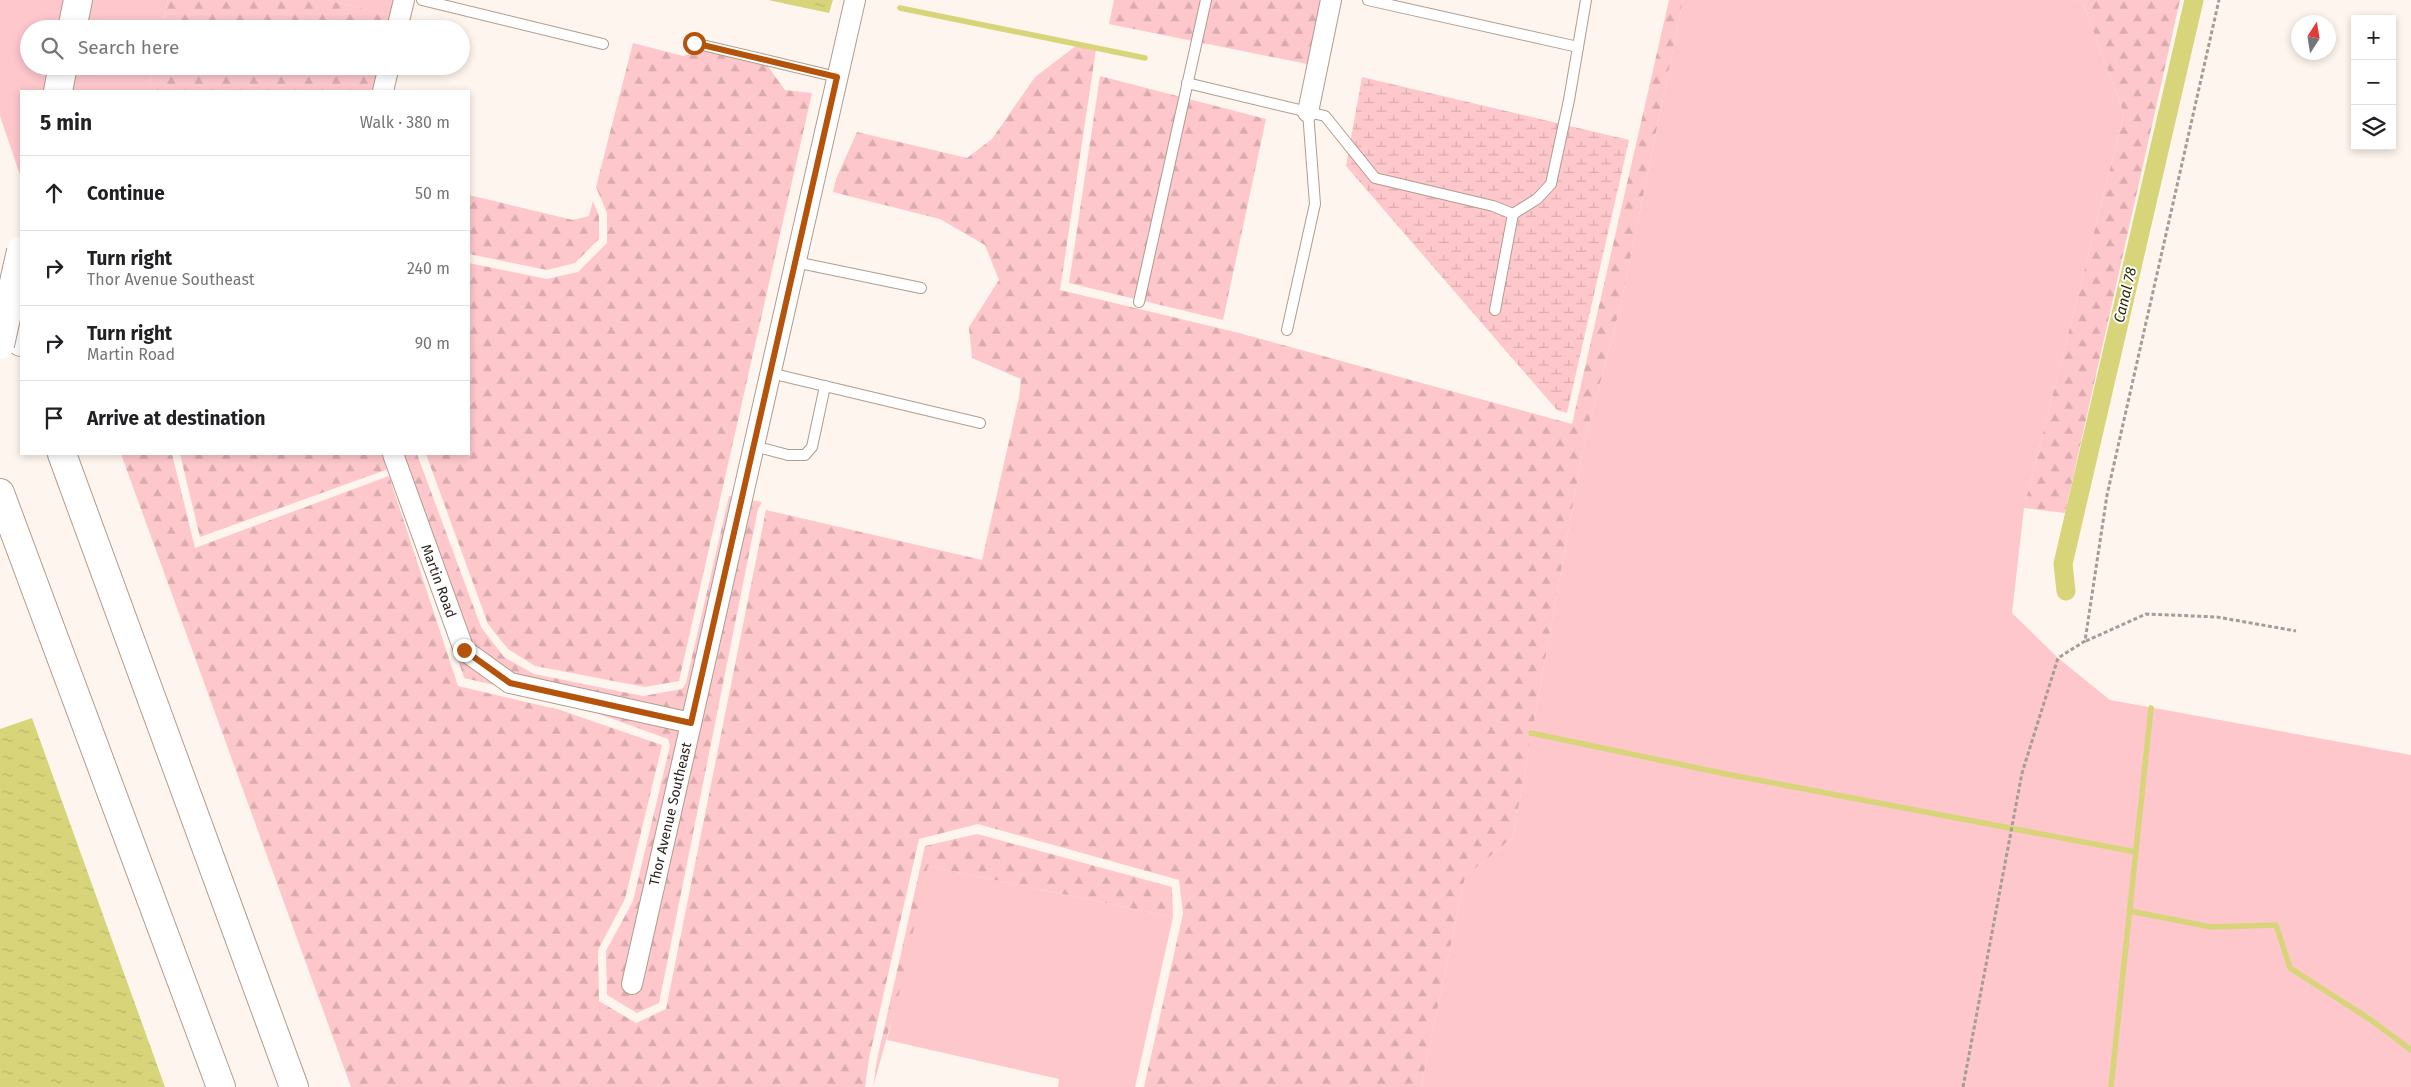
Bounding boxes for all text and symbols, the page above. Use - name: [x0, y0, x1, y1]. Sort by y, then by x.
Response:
- north arrow: [2291, 15, 2336, 60]
- map controls: [2351, 15, 2396, 150]
- button: +: [2351, 15, 2396, 60]
- search box: [20, 20, 470, 75]
- route start: [683, 32, 706, 55]
- icon: search: [38, 34, 66, 62]
- text: Search here: [78, 36, 179, 59]
- button: −: [2351, 60, 2396, 105]
- button: layers: [2351, 105, 2396, 150]
- text: 5 min: [40, 110, 92, 136]
- text: Walk · 380 m: [360, 113, 450, 132]
- icon: ahead: [40, 179, 68, 207]
- text: Continue: [87, 182, 165, 205]
- text: 50 m: [415, 184, 450, 203]
- text: Turn right: [87, 247, 172, 270]
- icon: right: [40, 254, 68, 282]
- text: 240 m: [407, 259, 450, 278]
- water label: Canal 78: [2110, 265, 2140, 325]
- text: Thor Avenue Southeast: [87, 270, 255, 289]
- text: Turn right: [87, 322, 172, 345]
- icon: right: [40, 329, 68, 357]
- text: 90 m: [415, 334, 450, 353]
- text: Martin Road: [87, 345, 175, 364]
- icon: arrive: [40, 404, 68, 432]
- text: Arrive at destination: [87, 407, 266, 430]
- street label: Martin Road: [417, 542, 460, 620]
- route end: [453, 639, 476, 662]
- street label: Thor Avenue Southeast: [646, 740, 695, 887]

